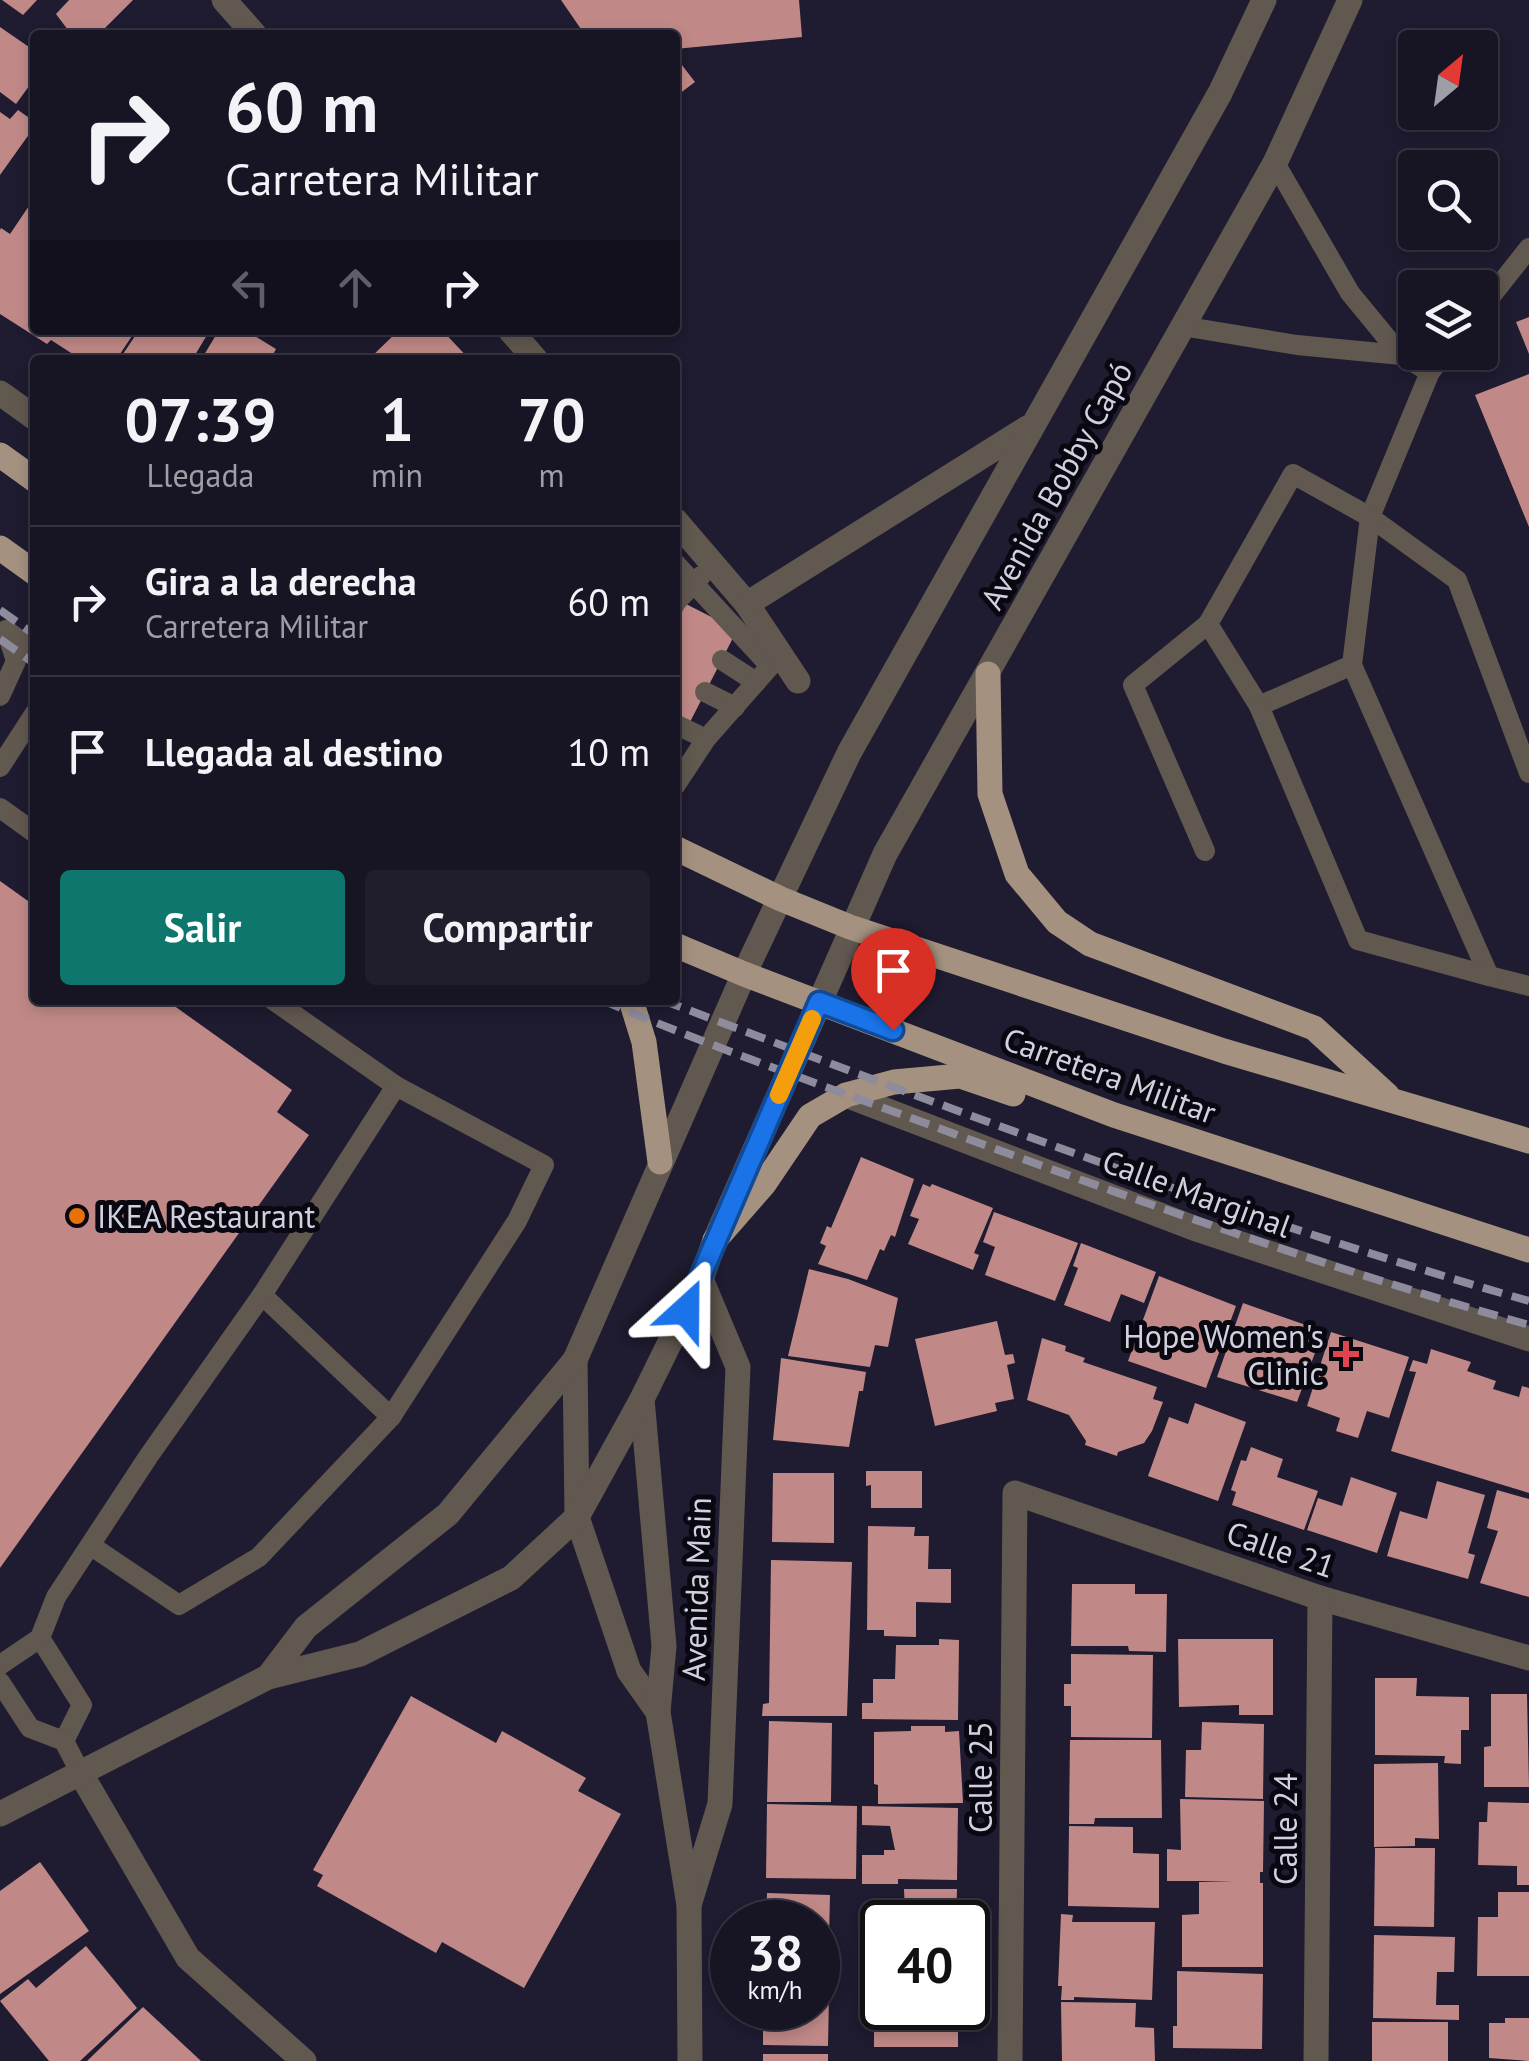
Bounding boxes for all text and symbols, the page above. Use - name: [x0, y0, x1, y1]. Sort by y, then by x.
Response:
- north arrow: [1398, 30, 1498, 130]
- map controls: [1398, 30, 1498, 370]
- text: 60 m: [225, 61, 378, 151]
- icon: right: [60, 70, 190, 200]
- text: Carretera Militar: [225, 149, 539, 207]
- button: search: [1398, 150, 1498, 250]
- icon: left: [223, 260, 278, 315]
- icon: ahead: [328, 260, 383, 315]
- icon: right: [433, 260, 488, 315]
- button: layers: [1398, 270, 1498, 370]
- street label: Avenida Bobby Capó: [970, 354, 1142, 616]
- text: 07:39: [124, 380, 277, 458]
- text: 1: [380, 380, 414, 458]
- text: 70: [518, 380, 586, 458]
- text: Llegada: [147, 454, 254, 496]
- text: min: [371, 454, 423, 496]
- text: m: [539, 454, 565, 496]
- text: Gira a la derecha: [145, 556, 417, 605]
- icon: right: [60, 574, 115, 629]
- text: 60 m: [568, 577, 650, 626]
- text: Carretera Militar: [145, 605, 368, 647]
- icon: arrive: [60, 724, 115, 779]
- text: Llegada al destino: [145, 727, 443, 776]
- text: 10 m: [568, 727, 650, 776]
- button: Salir: [60, 870, 345, 985]
- button: Compartir: [365, 870, 650, 985]
- pin: [851, 928, 936, 1031]
- icon: arrive: [866, 943, 921, 998]
- street label: Carretera Militar: [998, 1017, 1222, 1133]
- street label: Calle Marginal: [1097, 1139, 1298, 1247]
- place label: IKEA Restaurant: [97, 1195, 315, 1237]
- marker: IKEA Restaurant: [66, 1205, 88, 1227]
- position arrow: [634, 1258, 738, 1362]
- place label: Hope Women's Clinic: [1123, 1315, 1324, 1394]
- marker: Hope Women's Clinic: [1333, 1341, 1359, 1367]
- street label: Avenida Main: [672, 1496, 720, 1682]
- street label: Calle 21: [1221, 1511, 1341, 1587]
- street label: Calle 25: [959, 1721, 1001, 1833]
- street label: Calle 24: [1264, 1773, 1306, 1885]
- speed limit sign: 40: [860, 1900, 990, 2030]
- text: 38: [747, 1920, 803, 1985]
- text: km/h: [748, 1974, 802, 2006]

